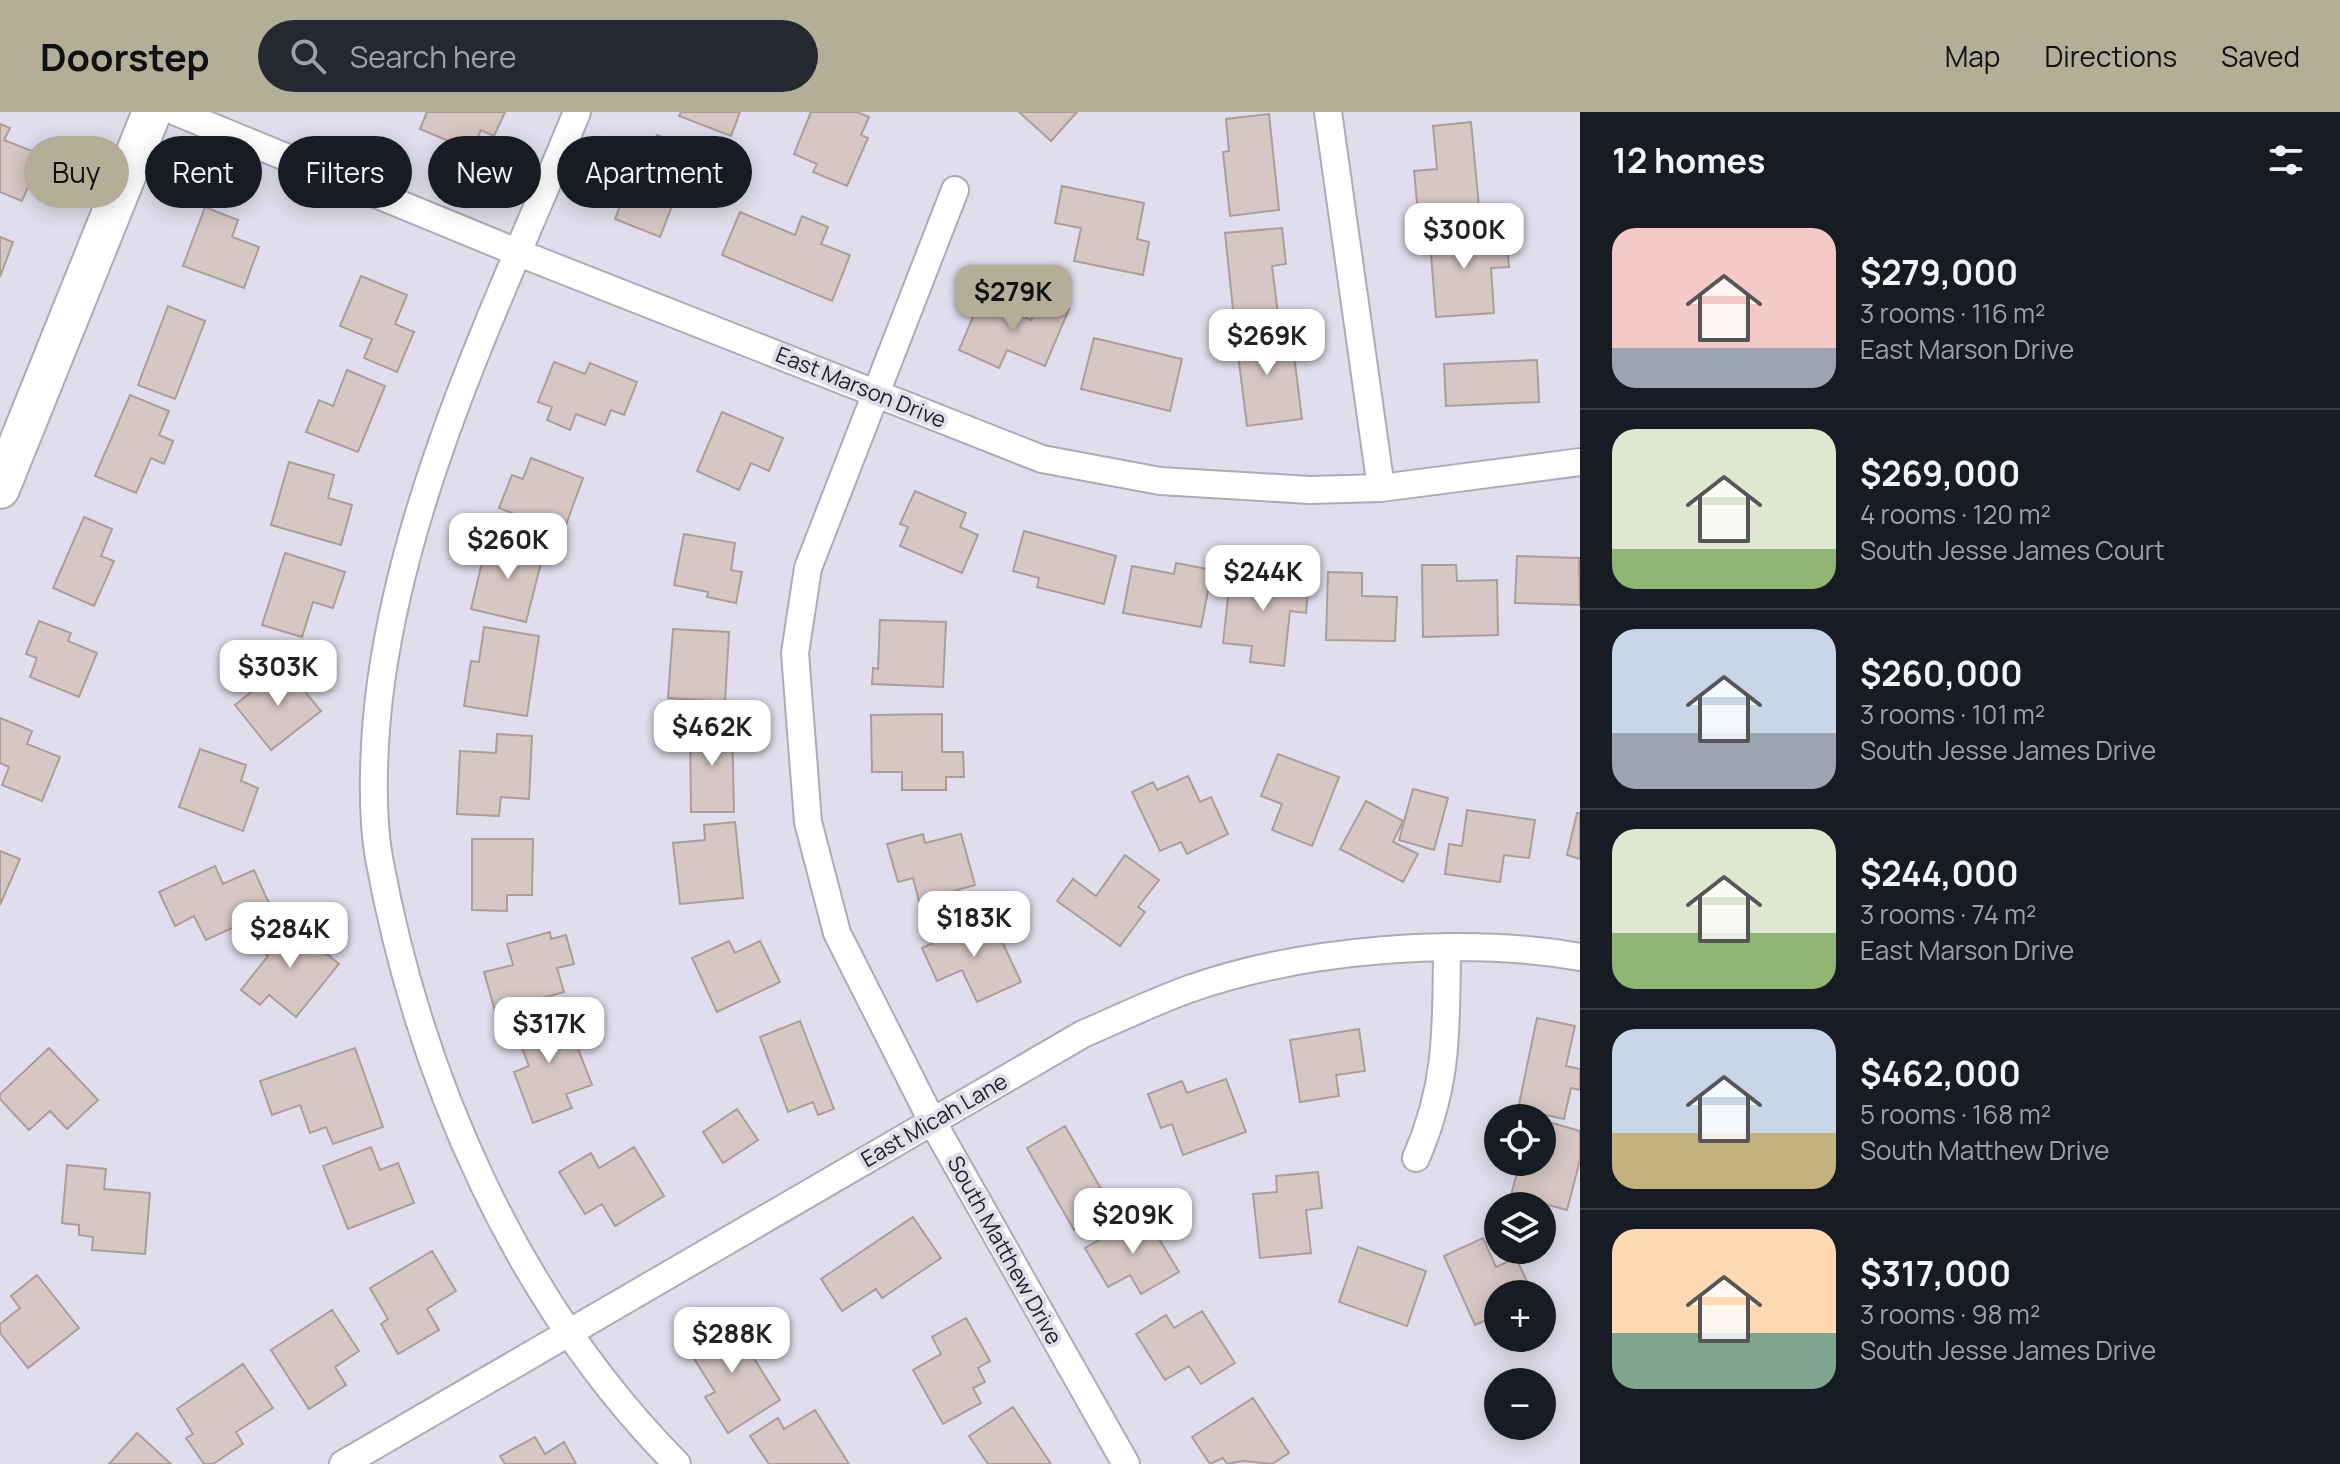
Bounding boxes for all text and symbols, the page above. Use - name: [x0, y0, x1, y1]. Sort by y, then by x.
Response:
- search box: [258, 20, 818, 92]
- text: Doorstep: [40, 30, 210, 82]
- icon: search: [286, 34, 330, 78]
- text: Search here: [350, 36, 516, 77]
- text: Map: [1945, 37, 2000, 75]
- text: Directions: [2044, 37, 2177, 75]
- text: Saved: [2221, 37, 2300, 75]
- chip: Buy: [24, 136, 129, 208]
- chip: Rent: [145, 136, 262, 208]
- chip: Filters: [278, 136, 412, 208]
- chip: New: [428, 136, 541, 208]
- chip: Apartment: [557, 136, 752, 208]
- text: 12 homes: [1612, 137, 1765, 183]
- icon: filters: [2264, 138, 2308, 182]
- pin: $300K: [1408, 203, 1520, 271]
- text: $300K: [1423, 211, 1505, 247]
- text: $279,000: [1860, 249, 2018, 295]
- icon: home: [1676, 260, 1772, 356]
- pin: $279K: [957, 265, 1069, 333]
- text: $279K: [974, 273, 1052, 309]
- text: 3 rooms · 116 m²: [1860, 295, 2046, 331]
- pin: $269K: [1211, 309, 1323, 377]
- text: $269K: [1227, 317, 1307, 353]
- text: East Marson Drive: [1860, 331, 2074, 367]
- street label: East Marson Drive: [771, 339, 951, 435]
- text: $269,000: [1860, 450, 2020, 496]
- icon: home: [1676, 461, 1772, 557]
- text: 4 rooms · 120 m²: [1860, 496, 2051, 532]
- pin: $260K: [452, 513, 564, 581]
- text: $260K: [467, 521, 549, 557]
- text: South Jesse James Court: [1860, 532, 2165, 568]
- pin: $244K: [1207, 545, 1319, 613]
- text: $244K: [1223, 553, 1303, 589]
- pin: $303K: [222, 640, 334, 708]
- text: $303K: [238, 648, 318, 684]
- text: $260,000: [1860, 650, 2023, 696]
- icon: home: [1676, 661, 1772, 757]
- text: 3 rooms · 101 m²: [1860, 696, 2045, 732]
- pin: $462K: [656, 700, 768, 768]
- text: $462K: [672, 708, 752, 744]
- text: South Jesse James Drive: [1860, 732, 2156, 768]
- text: $244,000: [1860, 850, 2019, 896]
- icon: home: [1676, 861, 1772, 957]
- pin: $183K: [918, 891, 1030, 959]
- text: 3 rooms · 74 m²: [1860, 896, 2036, 932]
- text: $183K: [936, 899, 1012, 935]
- pin: $284K: [234, 902, 346, 970]
- text: $284K: [250, 910, 330, 946]
- text: East Marson Drive: [1860, 932, 2074, 968]
- pin: $317K: [493, 997, 605, 1065]
- text: $317K: [512, 1005, 586, 1041]
- text: $462,000: [1860, 1050, 2021, 1096]
- icon: home: [1676, 1061, 1772, 1157]
- street label: East Micah Lane: [855, 1066, 1013, 1174]
- text: 5 rooms · 168 m²: [1860, 1096, 2051, 1132]
- map controls: [1484, 1104, 1556, 1440]
- button: locate: [1484, 1104, 1556, 1176]
- text: South Matthew Drive: [1860, 1132, 2110, 1168]
- street label: South Matthew Drive: [941, 1150, 1069, 1350]
- pin: $209K: [1077, 1188, 1189, 1256]
- button: layers: [1484, 1192, 1556, 1264]
- text: $209K: [1092, 1196, 1174, 1232]
- text: $317,000: [1860, 1250, 2011, 1296]
- icon: home: [1676, 1261, 1772, 1357]
- button: +: [1484, 1280, 1556, 1352]
- text: 3 rooms · 98 m²: [1860, 1296, 2040, 1332]
- pin: $288K: [676, 1307, 788, 1375]
- text: $288K: [692, 1315, 772, 1351]
- text: South Jesse James Drive: [1860, 1332, 2156, 1368]
- button: −: [1484, 1368, 1556, 1440]

